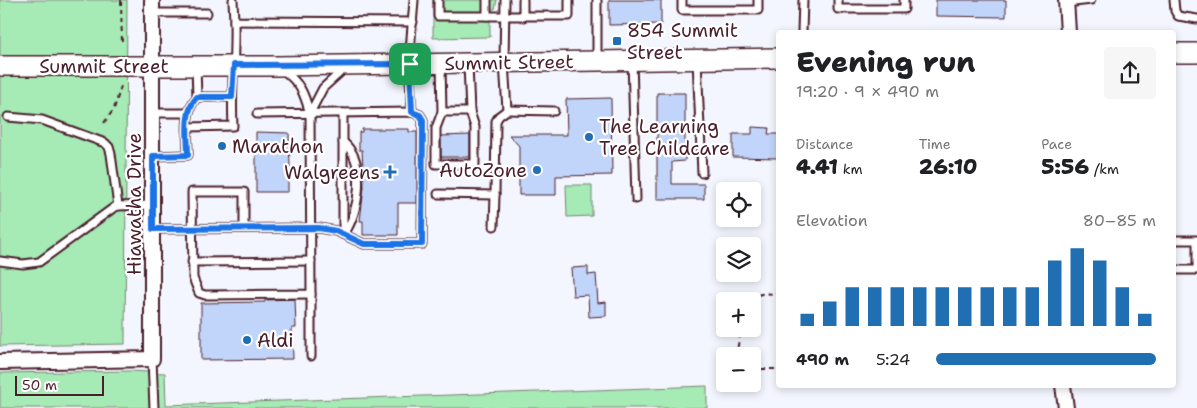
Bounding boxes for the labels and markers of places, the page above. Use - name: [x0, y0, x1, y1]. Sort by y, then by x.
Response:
- place label: 854 Summit Street: [627, 18, 738, 65]
- marker: 854 Summit Street: [611, 35, 623, 47]
- pin: [389, 43, 431, 85]
- place label: The Learning Tree Childcare: [599, 114, 730, 161]
- marker: The Learning Tree Childcare: [583, 131, 595, 143]
- place label: Marathon: [232, 134, 324, 159]
- marker: Marathon: [216, 140, 228, 152]
- place label: AutoZone: [439, 158, 527, 183]
- place label: Walgreens: [284, 160, 380, 185]
- marker: AutoZone: [531, 164, 543, 176]
- marker: Walgreens: [384, 166, 396, 178]
- place label: Aldi: [257, 328, 294, 353]
- marker: Aldi: [241, 334, 253, 346]

